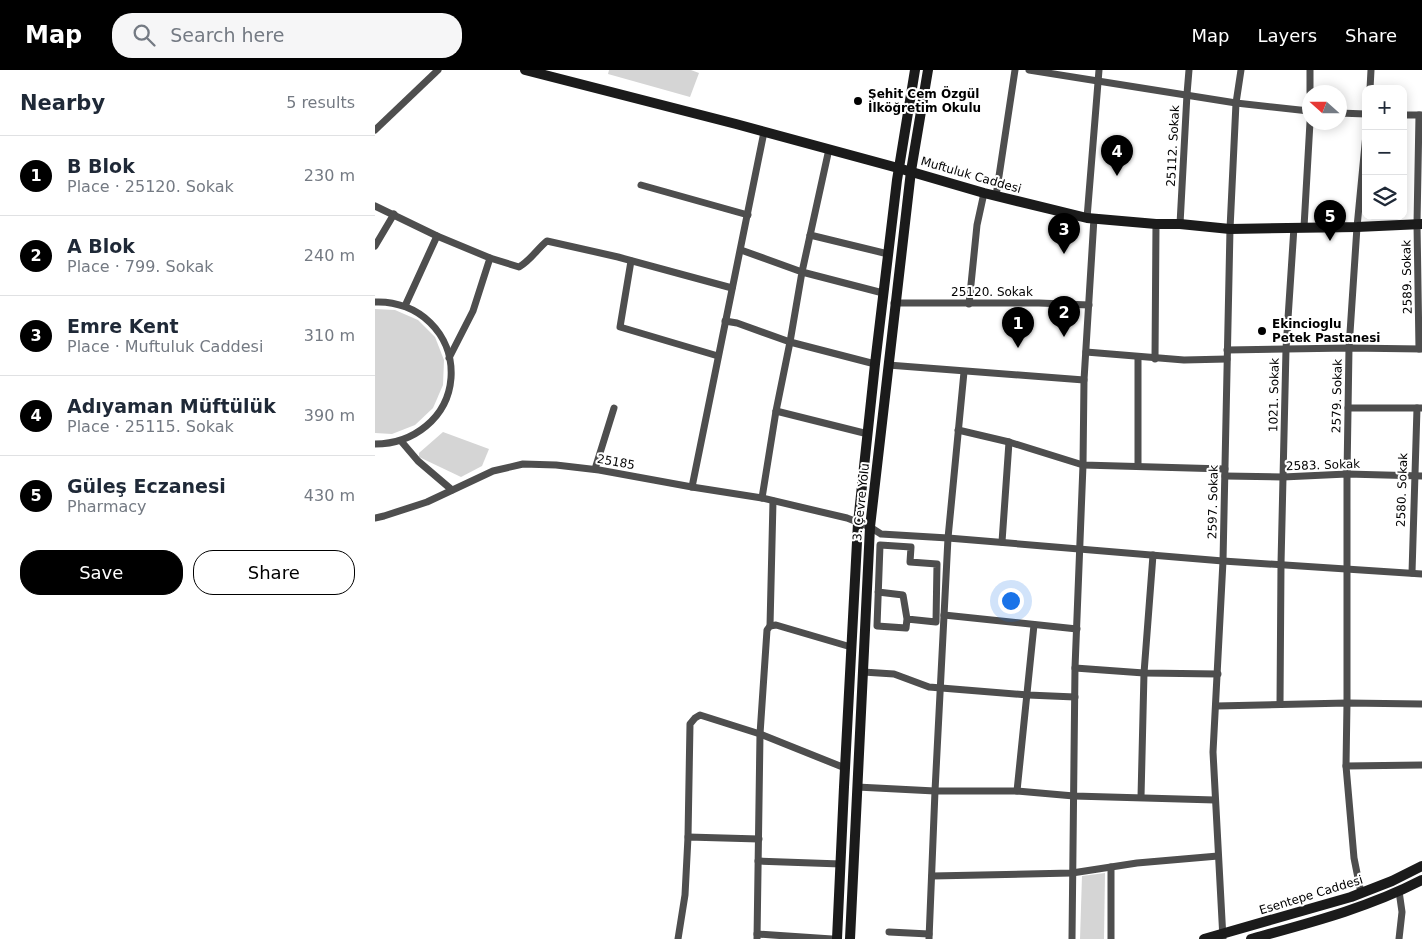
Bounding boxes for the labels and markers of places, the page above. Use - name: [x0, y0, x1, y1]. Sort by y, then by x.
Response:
- place label: Şehit Cem Özgül İlköğretim Okulu: [868, 86, 981, 115]
- marker: Şehit Cem Özgül İlköğretim Okulu: [852, 95, 864, 107]
- pin: 4: [1101, 135, 1133, 176]
- pin: 5: [1314, 200, 1346, 241]
- pin: 3: [1048, 213, 1080, 254]
- pin: 2: [1048, 296, 1080, 337]
- pin: 1: [1002, 307, 1034, 348]
- place label: Ekincioglu Petek Pastanesi: [1272, 317, 1380, 345]
- marker: Ekincioglu Petek Pastanesi: [1256, 325, 1268, 337]

